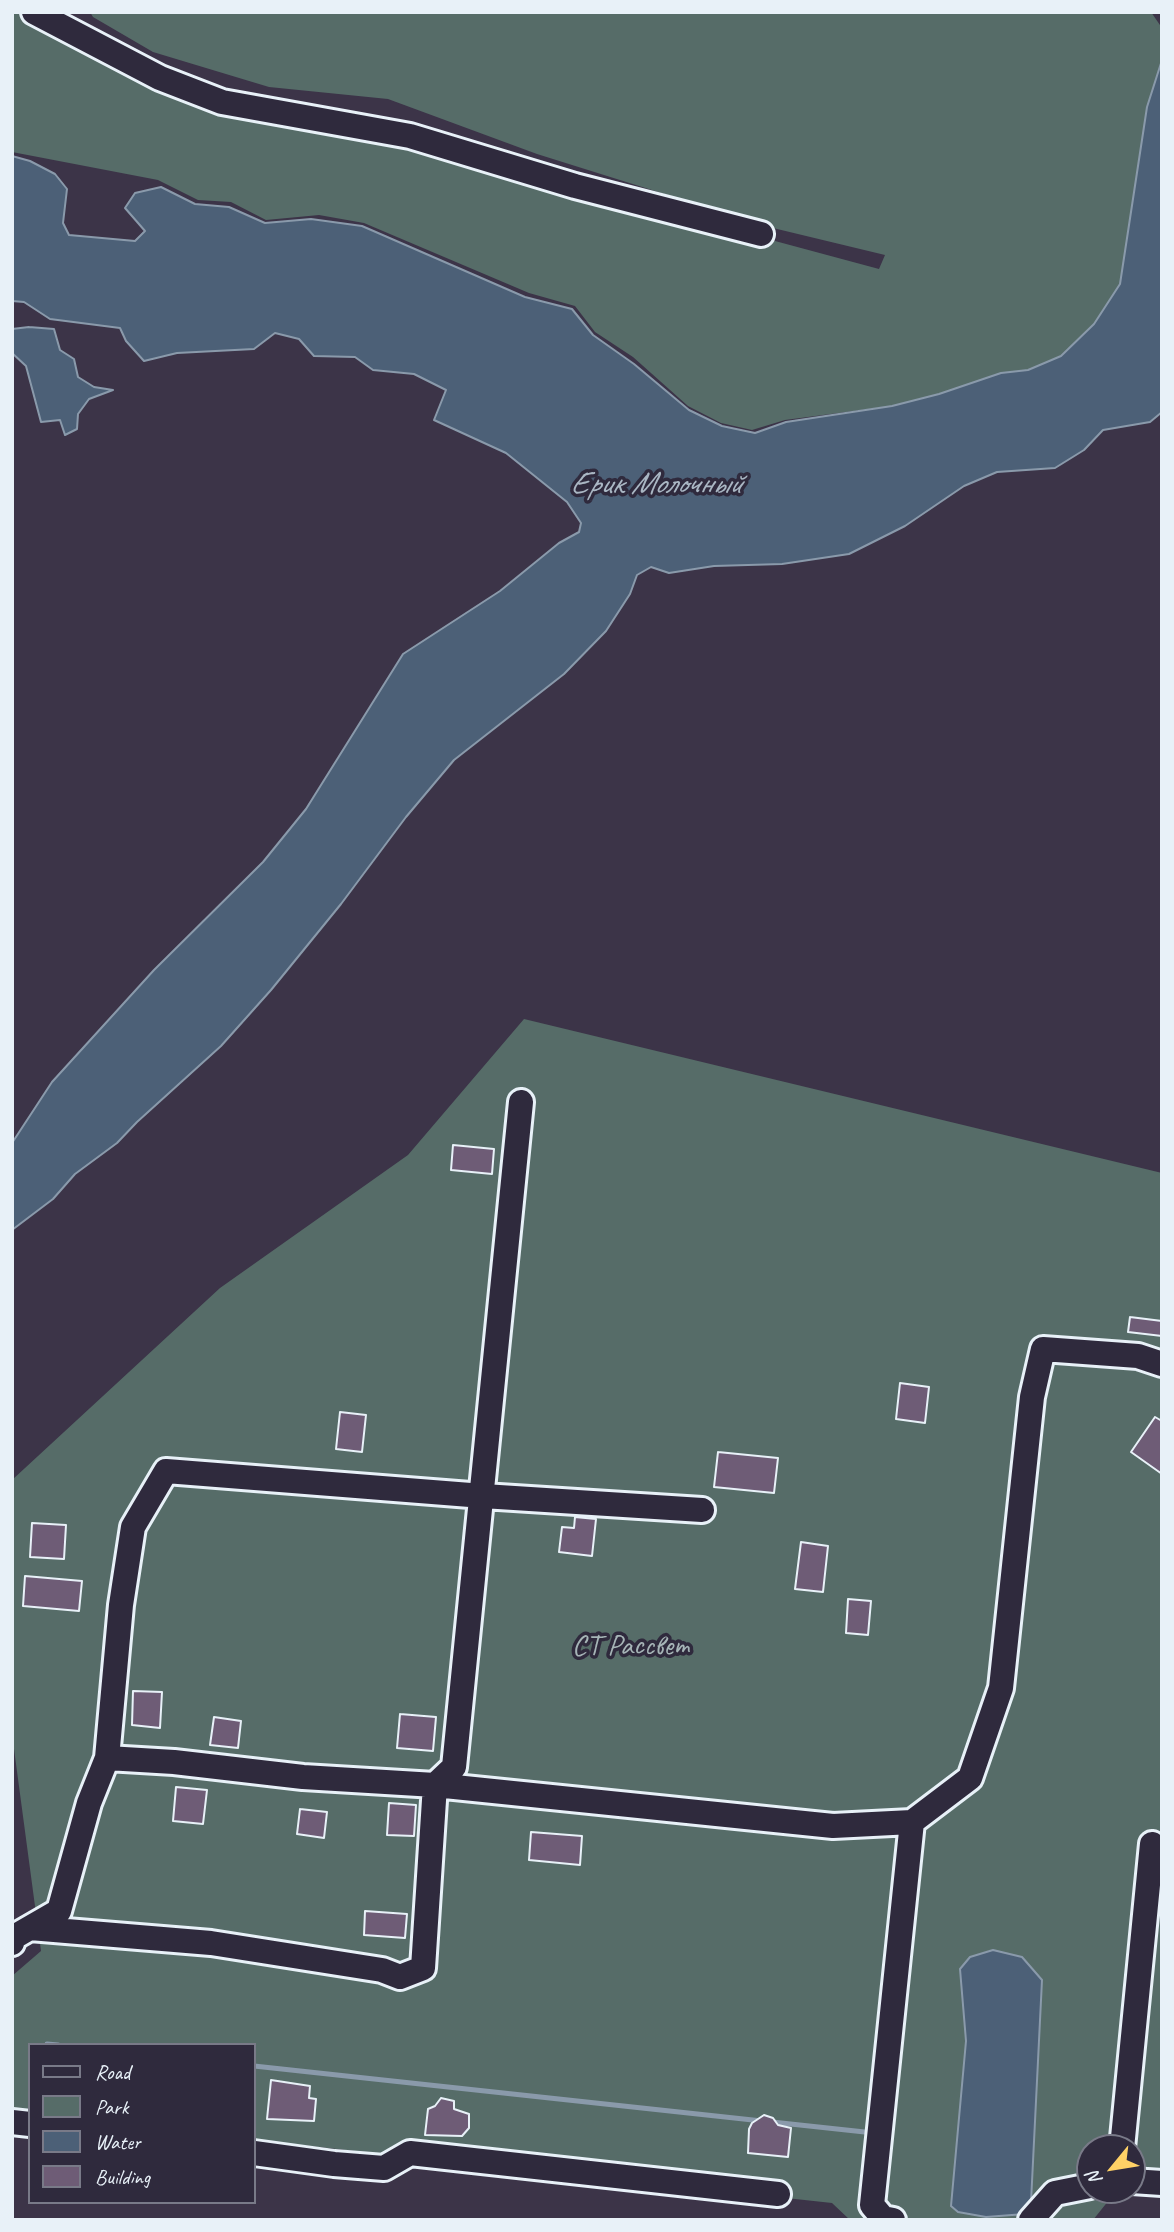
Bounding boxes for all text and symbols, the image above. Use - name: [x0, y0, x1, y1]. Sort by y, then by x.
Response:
- water label: Ерик Молочный: [570, 466, 742, 504]
- park label: СТ Рассвет: [572, 1628, 688, 1664]
- legend: [28, 2043, 256, 2204]
- text: Road: [95, 2059, 130, 2085]
- text: Park: [95, 2094, 128, 2120]
- text: Water: [95, 2129, 141, 2155]
- north arrow: [1076, 2134, 1146, 2204]
- text: Building: [95, 2164, 150, 2190]
- text: N: [1081, 2167, 1108, 2190]

